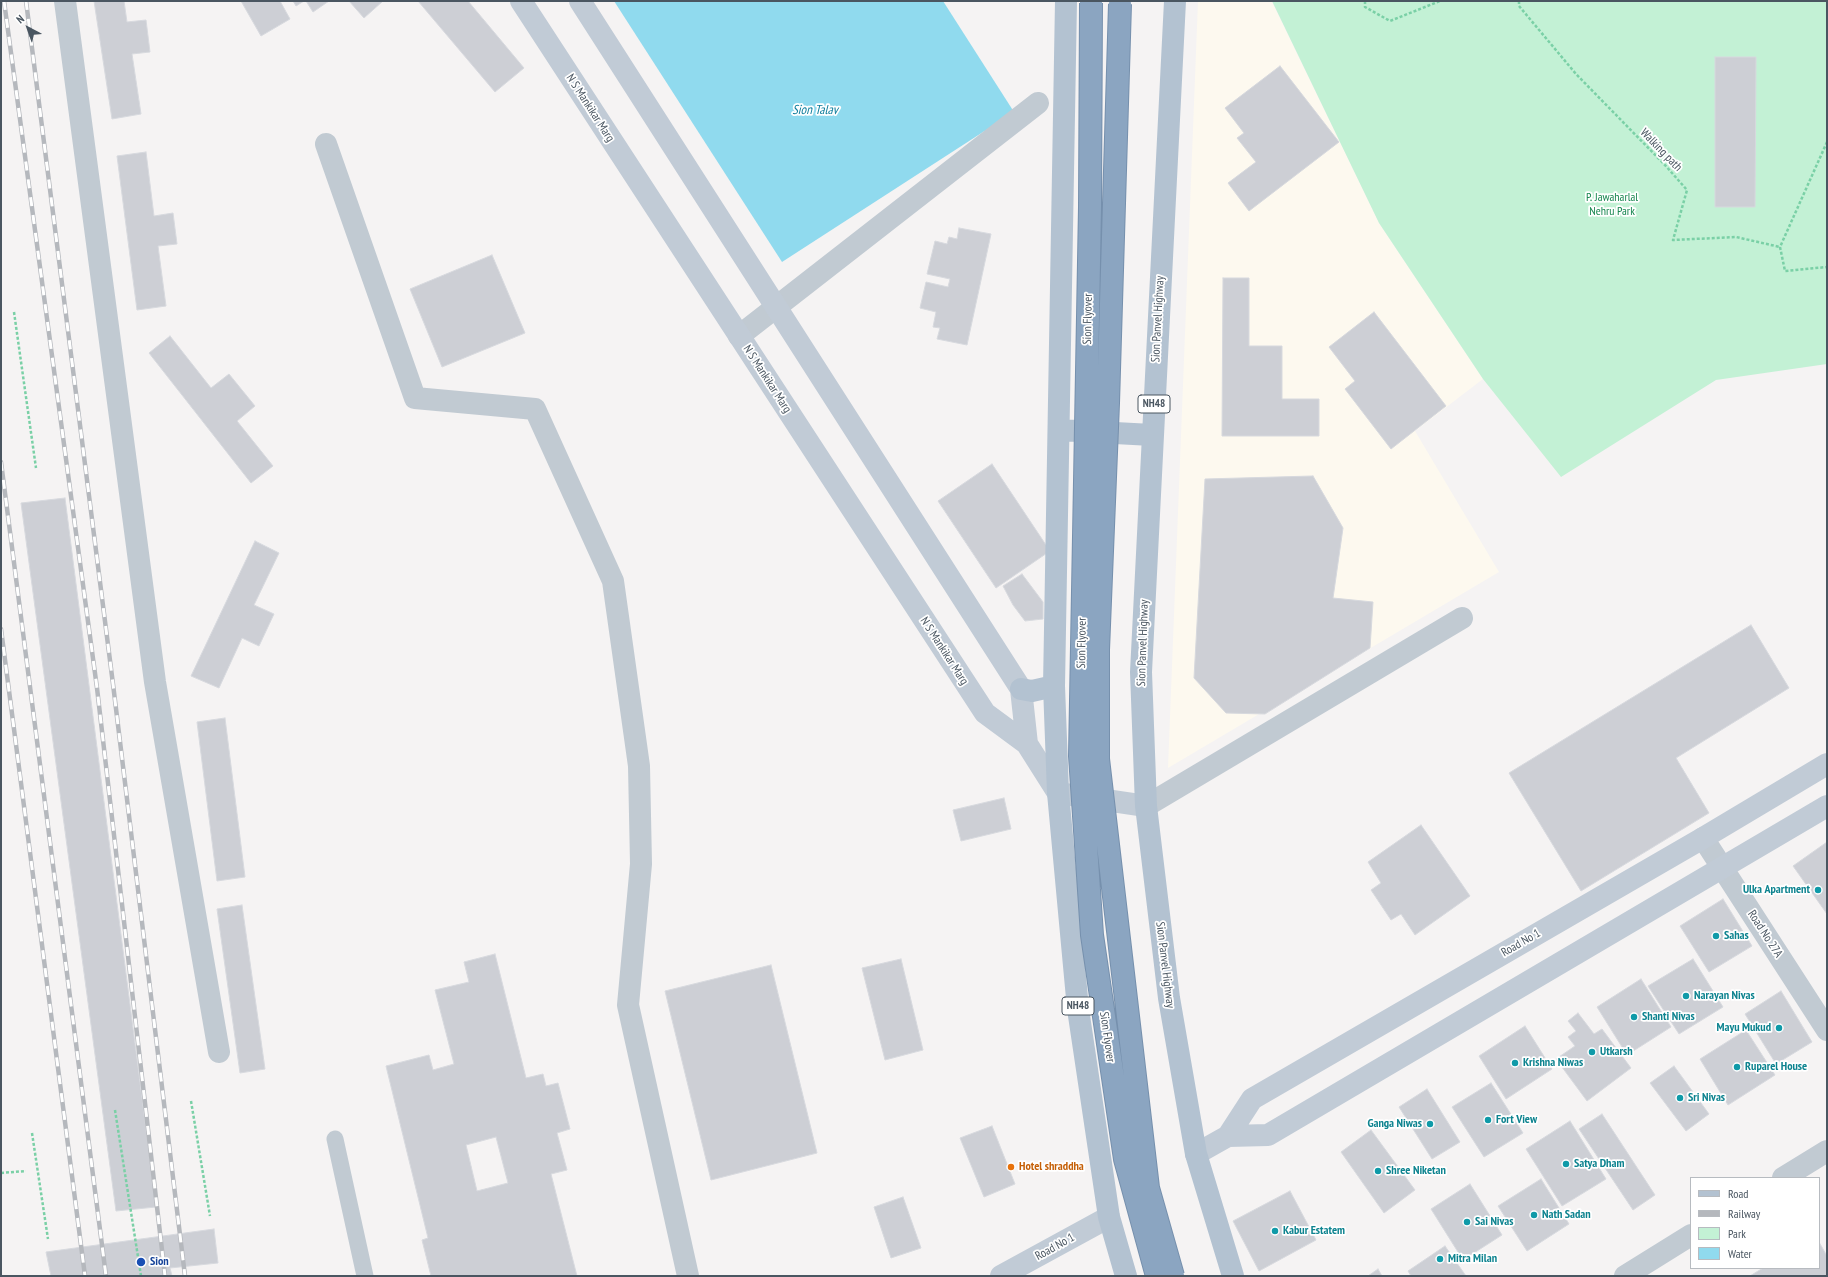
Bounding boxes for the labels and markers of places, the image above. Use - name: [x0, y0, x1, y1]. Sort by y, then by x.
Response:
- place label: Ulka Apartment: [1743, 883, 1810, 897]
- marker: Ulka Apartment: [1813, 885, 1823, 895]
- place label: Sahas: [1724, 929, 1749, 943]
- marker: Sahas: [1711, 931, 1721, 941]
- place label: Narayan Nivas: [1694, 989, 1755, 1003]
- marker: Narayan Nivas: [1681, 991, 1691, 1001]
- place label: Shanti Nivas: [1642, 1010, 1695, 1024]
- marker: Shanti Nivas: [1629, 1012, 1639, 1022]
- place label: Mayu Mukud: [1717, 1021, 1771, 1035]
- marker: Mayu Mukud: [1774, 1023, 1784, 1033]
- place label: Utkarsh: [1600, 1045, 1633, 1059]
- marker: Utkarsh: [1587, 1047, 1597, 1057]
- place label: Krishna Niwas: [1523, 1056, 1583, 1070]
- marker: Krishna Niwas: [1510, 1058, 1520, 1068]
- place label: Ruparel House: [1745, 1060, 1807, 1074]
- marker: Ruparel House: [1732, 1062, 1742, 1072]
- place label: Sri Nivas: [1688, 1091, 1725, 1105]
- marker: Sri Nivas: [1675, 1093, 1685, 1103]
- place label: Fort View: [1496, 1113, 1537, 1127]
- marker: Fort View: [1483, 1115, 1493, 1125]
- place label: Ganga Niwas: [1367, 1117, 1422, 1131]
- marker: Ganga Niwas: [1425, 1119, 1435, 1129]
- place label: Satya Dham: [1574, 1157, 1624, 1171]
- marker: Satya Dham: [1561, 1159, 1571, 1169]
- place label: Hotel shraddha: [1019, 1160, 1084, 1174]
- marker: Hotel shraddha: [1006, 1162, 1016, 1172]
- place label: Shree Niketan: [1386, 1164, 1446, 1178]
- marker: Shree Niketan: [1373, 1166, 1383, 1176]
- place label: Nath Sadan: [1542, 1208, 1591, 1222]
- marker: Nath Sadan: [1529, 1210, 1539, 1220]
- place label: Sai Nivas: [1475, 1215, 1514, 1229]
- marker: Sai Nivas: [1462, 1217, 1472, 1227]
- place label: Kabur Estatem: [1283, 1224, 1345, 1238]
- marker: Kabur Estatem: [1270, 1226, 1280, 1236]
- place label: Mitra Milan: [1448, 1252, 1497, 1266]
- marker: Mitra Milan: [1435, 1254, 1445, 1264]
- place label: Sion: [150, 1255, 169, 1269]
- marker: Sion: [135, 1256, 147, 1268]

